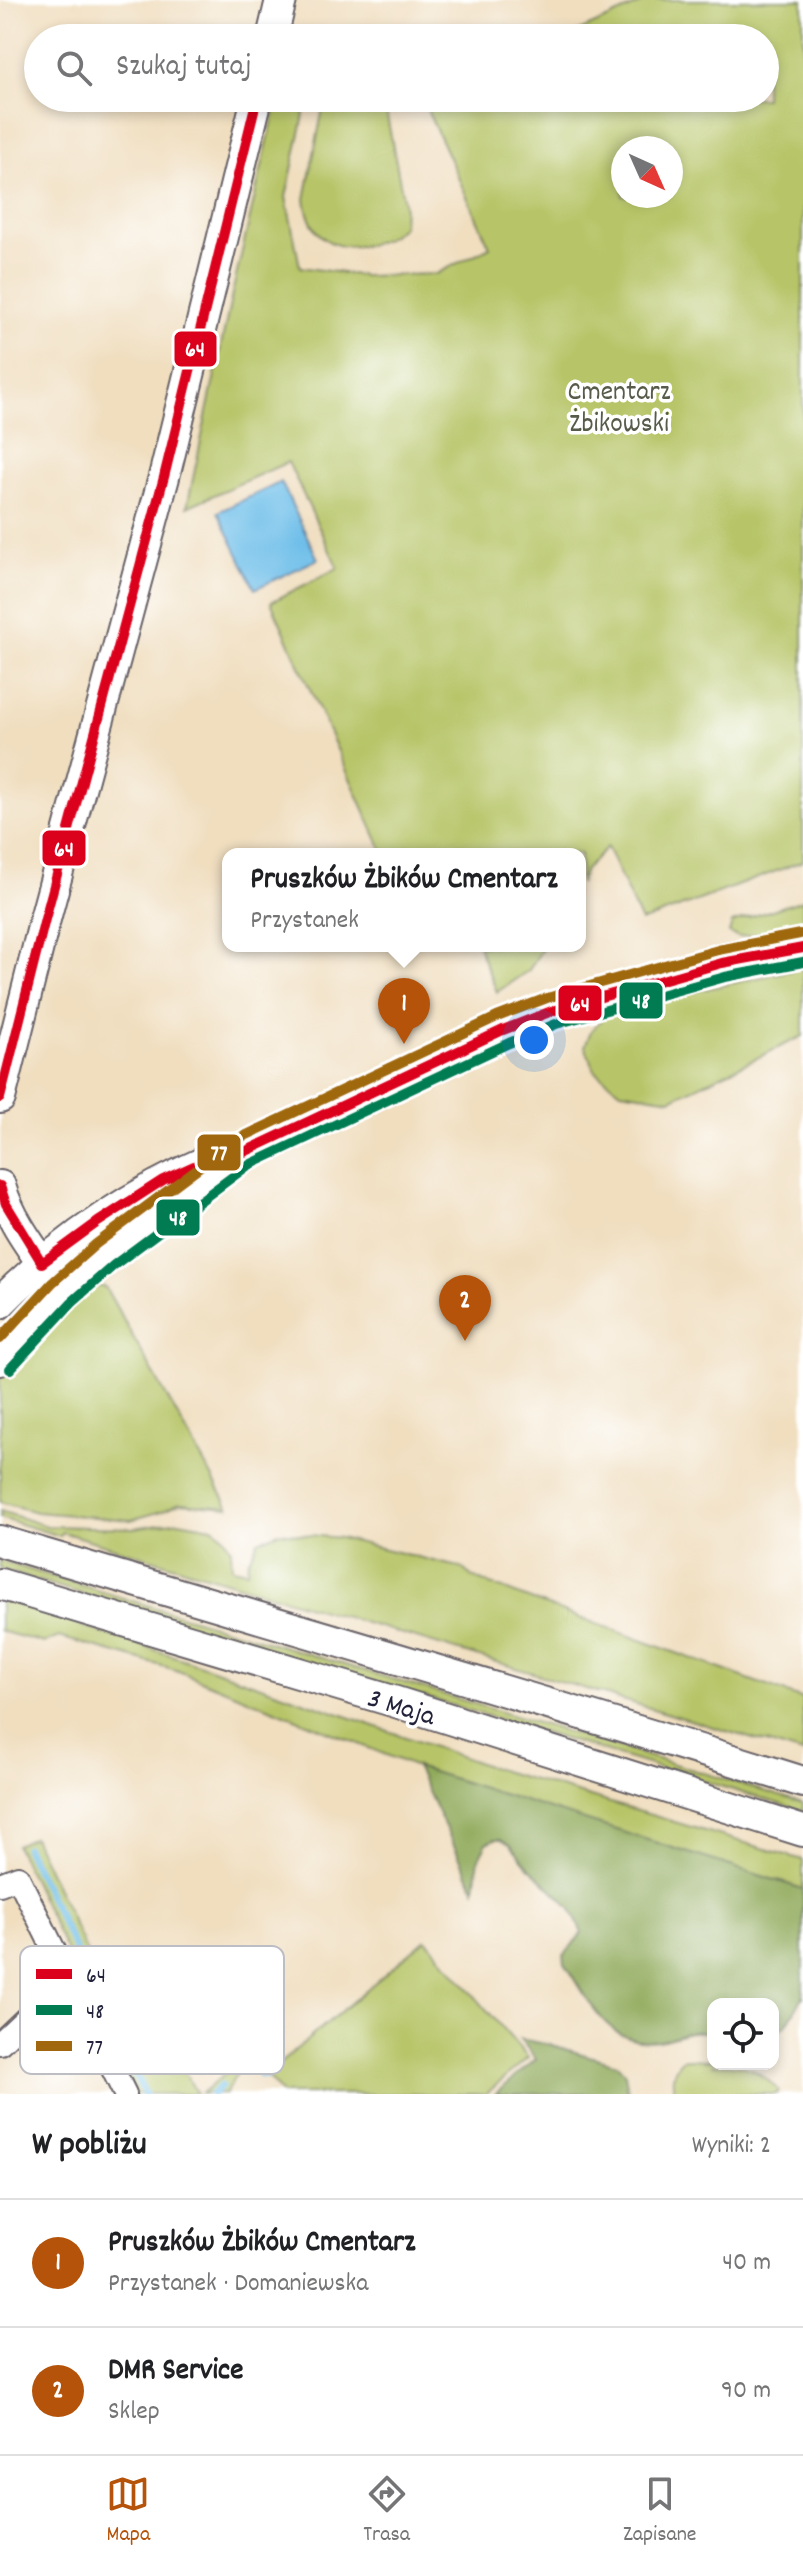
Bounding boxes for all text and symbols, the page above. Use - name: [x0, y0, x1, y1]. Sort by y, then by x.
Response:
- search box: [24, 24, 779, 112]
- icon: search: [52, 46, 96, 90]
- text: Szukaj tutaj: [116, 47, 252, 90]
- north arrow: [611, 136, 683, 208]
- line badge: 64: [173, 330, 218, 368]
- text: 64: [185, 336, 205, 367]
- park label: Cmentarz Żbikowski: [568, 374, 671, 446]
- line badge: 64: [41, 829, 87, 867]
- text: 64: [54, 836, 74, 867]
- popup: [222, 848, 586, 952]
- text: Pruszków Żbików Cmentarz: [250, 860, 558, 903]
- text: Przystanek: [250, 903, 359, 940]
- pin: 1: [378, 978, 430, 1044]
- line badge: 48: [618, 981, 664, 1020]
- line badge: 64: [557, 984, 603, 1022]
- text: 48: [632, 988, 650, 1019]
- text: 64: [570, 991, 590, 1022]
- your location: [514, 1020, 554, 1060]
- line badge: 77: [196, 1133, 242, 1172]
- text: 77: [211, 1140, 228, 1171]
- line badge: 48: [155, 1198, 201, 1237]
- text: 48: [169, 1205, 187, 1236]
- pin: 2: [439, 1275, 491, 1341]
- street label: 3 Maja: [362, 1681, 440, 1739]
- legend: [20, 1946, 284, 2074]
- text: 64: [86, 1962, 106, 1993]
- text: 48: [86, 1998, 104, 2029]
- map controls: [707, 1998, 779, 2070]
- button: locate: [707, 1998, 779, 2070]
- text: 77: [86, 2034, 103, 2065]
- text: W pobliżu: [32, 2122, 147, 2171]
- text: Wyniki: 2: [692, 2128, 771, 2165]
- text: Pruszków Żbików Cmentarz: [108, 2223, 415, 2266]
- text: 1: [55, 2245, 61, 2282]
- text: 40 m: [722, 2245, 771, 2282]
- text: Przystanek · Domaniewska: [108, 2266, 368, 2303]
- text: DMR Service: [108, 2351, 243, 2394]
- text: 2: [52, 2373, 64, 2410]
- text: 90 m: [721, 2373, 771, 2410]
- text: Sklep: [108, 2394, 160, 2431]
- tab: Mapa: [106, 2472, 150, 2551]
- tab: Trasa: [363, 2472, 410, 2551]
- tab: Zapisane: [623, 2472, 697, 2551]

